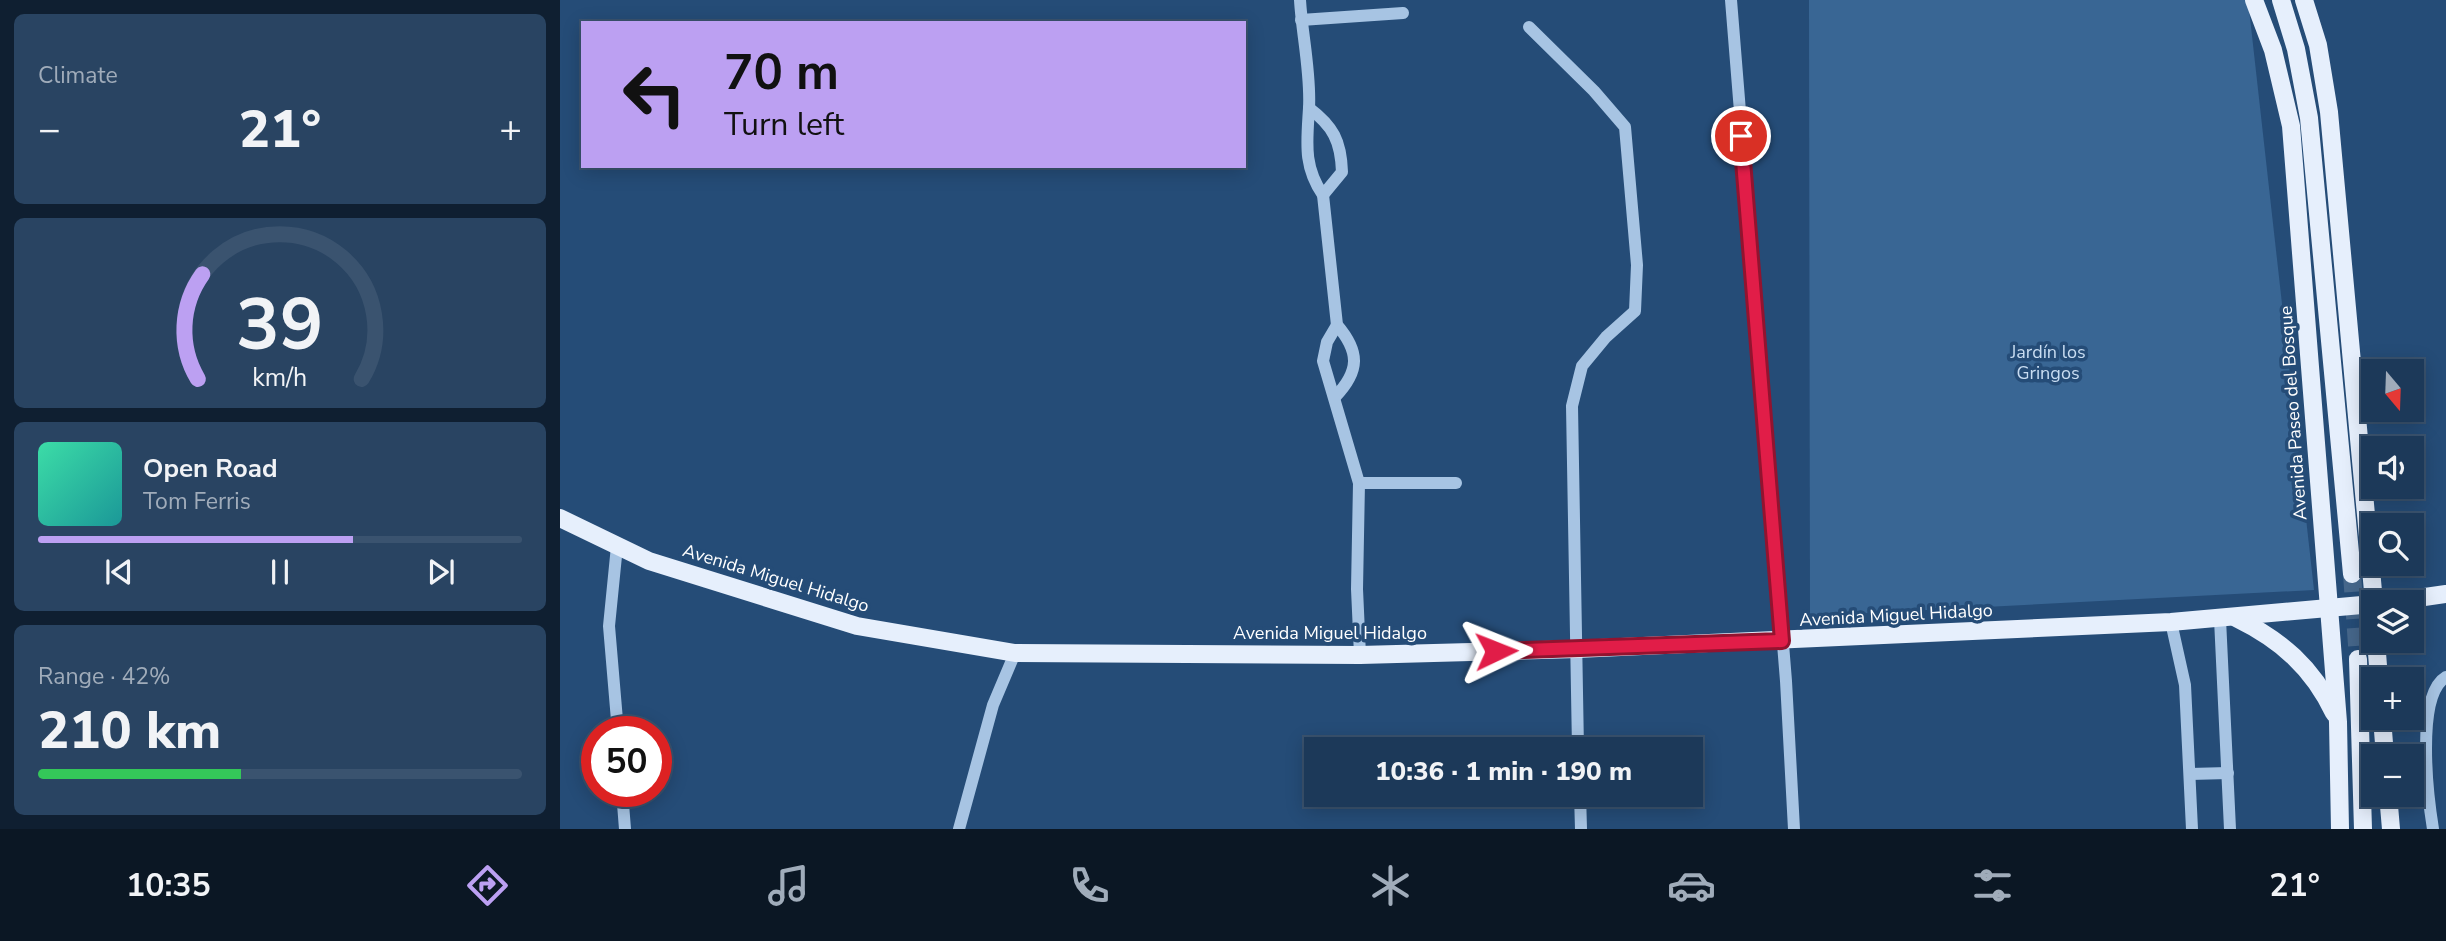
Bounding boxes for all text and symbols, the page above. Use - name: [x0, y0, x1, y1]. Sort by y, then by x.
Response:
- text: 70 m: [724, 39, 839, 106]
- icon: left: [609, 49, 700, 140]
- text: Climate: [38, 60, 118, 91]
- text: 21°: [239, 94, 321, 165]
- text: Turn left: [724, 103, 844, 146]
- text: −: [38, 104, 61, 155]
- text: +: [499, 104, 522, 155]
- pin: [1711, 106, 1771, 166]
- icon: arrive: [1722, 117, 1760, 155]
- text: 39: [236, 275, 324, 375]
- street label: Avenida Paseo del Bosque: [2274, 305, 2312, 521]
- park label: Jardín los Gringos: [2009, 340, 2086, 385]
- north arrow: [2361, 359, 2424, 422]
- map controls: [2361, 359, 2424, 807]
- text: km/h: [252, 360, 308, 394]
- button: sound: [2361, 436, 2424, 499]
- text: Open Road: [143, 451, 278, 486]
- text: Tom Ferris: [143, 486, 251, 517]
- button: search: [2361, 513, 2424, 576]
- street label: Avenida Miguel Hidalgo: [680, 538, 872, 618]
- icon: previous: [100, 553, 138, 591]
- icon: pause: [261, 553, 299, 591]
- icon: next: [422, 553, 460, 591]
- button: layers: [2361, 590, 2424, 653]
- street label: Avenida Miguel Hidalgo: [1799, 598, 1993, 632]
- position arrow: [1459, 614, 1533, 688]
- street label: Avenida Miguel Hidalgo: [1233, 621, 1427, 645]
- text: Range · 42%: [38, 661, 170, 692]
- button: +: [2361, 667, 2424, 730]
- text: 210 km: [38, 695, 221, 766]
- speed limit sign: 50: [581, 716, 672, 807]
- button: −: [2361, 744, 2424, 807]
- text: 10:36 · 1 min · 190 m: [1375, 754, 1632, 789]
- icon: directions: [463, 861, 512, 910]
- icon: music: [764, 861, 813, 910]
- icon: phone: [1065, 861, 1114, 910]
- icon: climate: [1366, 861, 1415, 910]
- icon: car: [1667, 861, 1716, 910]
- icon: filters: [1968, 861, 2017, 910]
- text: 10:35: [126, 864, 211, 907]
- text: 21°: [2269, 864, 2320, 907]

